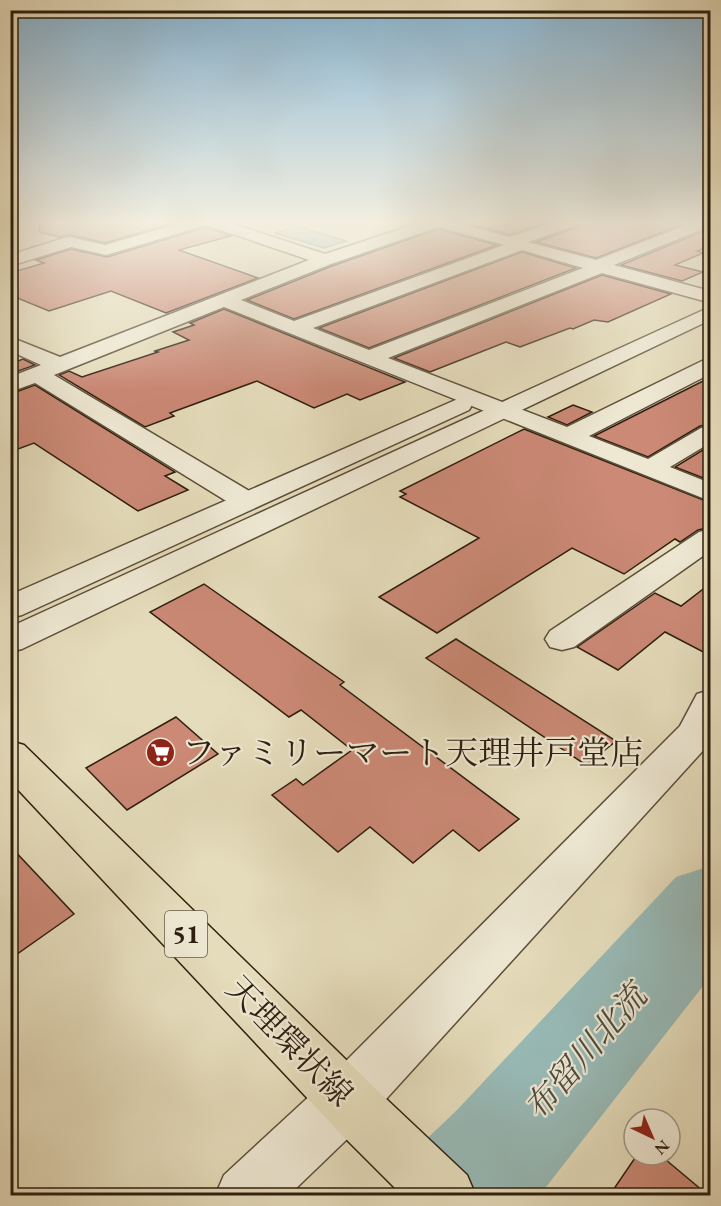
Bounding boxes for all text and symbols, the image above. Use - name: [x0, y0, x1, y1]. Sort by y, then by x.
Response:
- place label: ファミリーマート天理井戸堂店: [182, 731, 643, 774]
- supermarket icon: ファミリーマート天理井戸堂店: [145, 736, 177, 768]
- road number: 51: [165, 911, 207, 957]
- street label: 天理環状線: [217, 967, 363, 1115]
- water label: 布留川北流: [515, 972, 659, 1128]
- north arrow: [622, 1107, 682, 1167]
- text: N: [650, 1135, 674, 1160]

